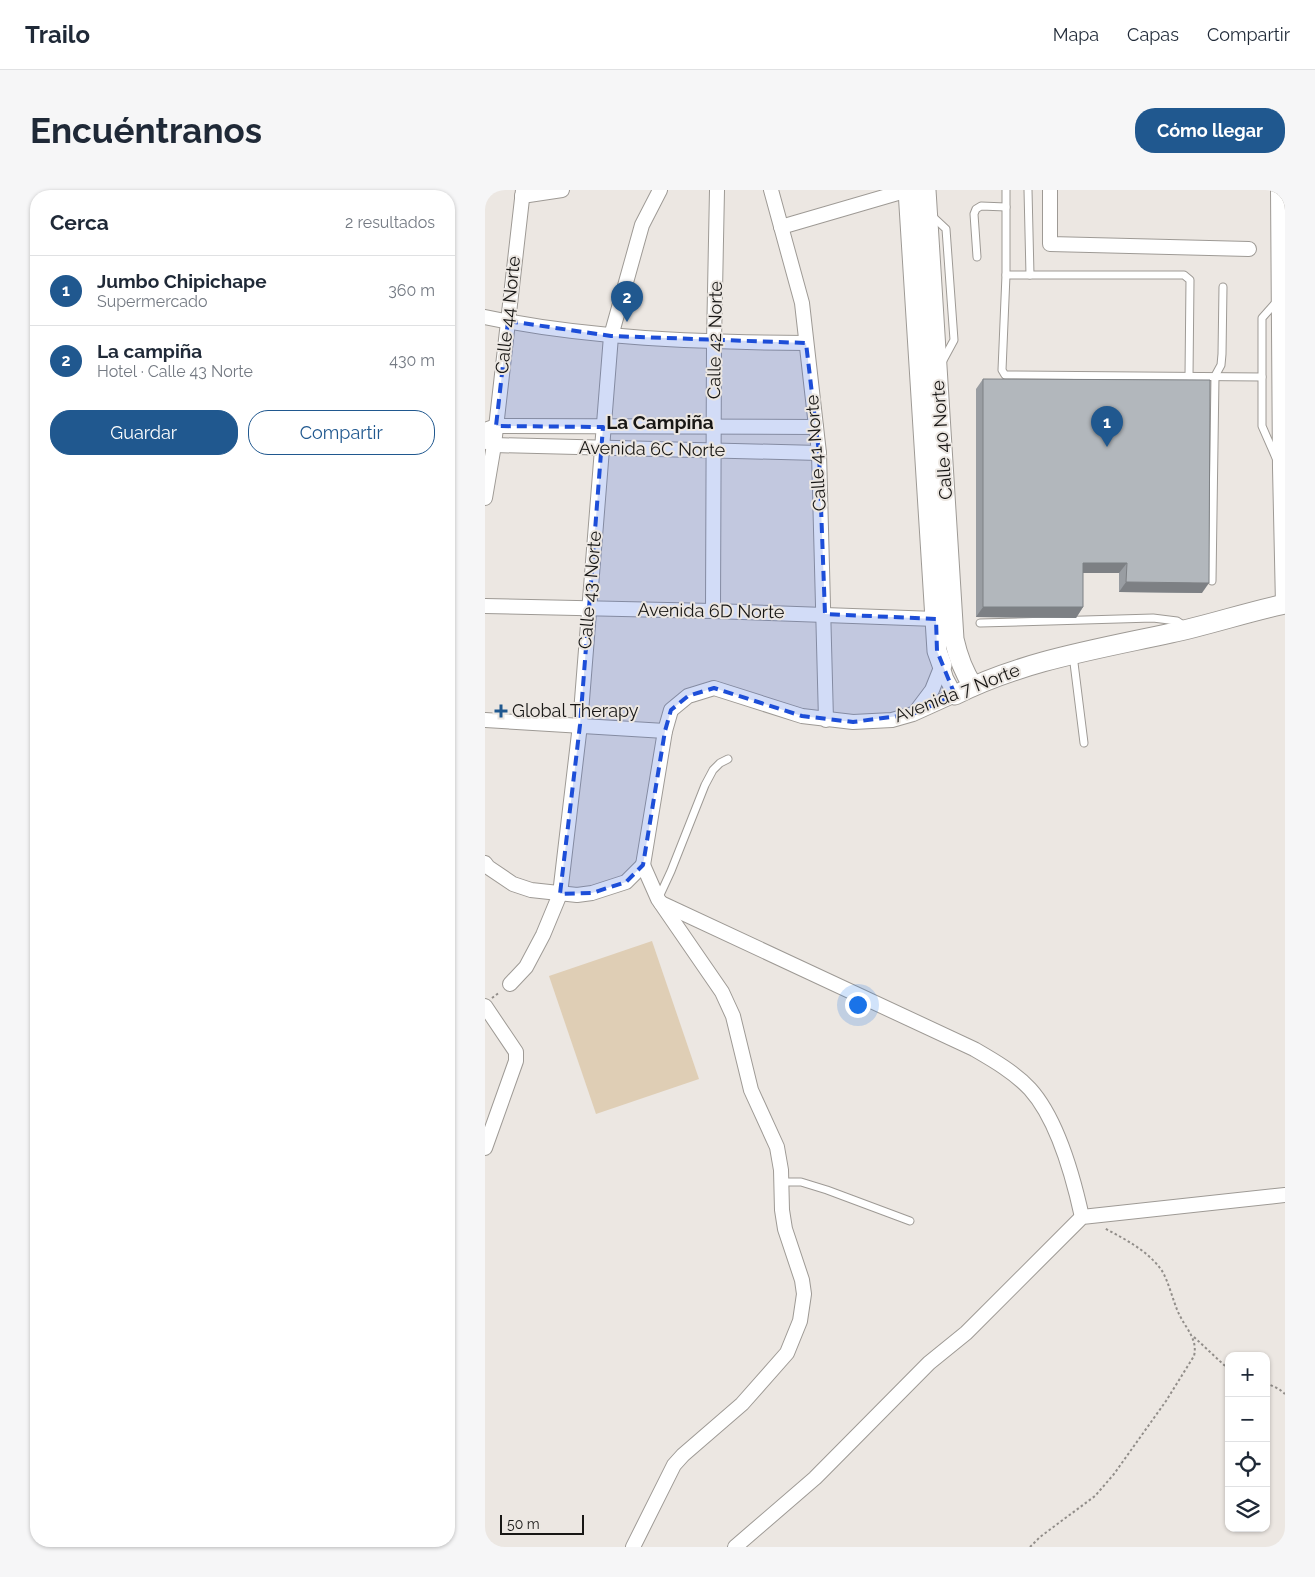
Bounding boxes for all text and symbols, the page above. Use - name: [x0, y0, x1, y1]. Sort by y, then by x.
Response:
- text: Trailo: [25, 20, 90, 49]
- text: Mapa: [1053, 24, 1099, 45]
- text: Capas: [1127, 24, 1179, 45]
- text: Compartir: [1207, 24, 1290, 45]
- button: Cómo llegar: [1135, 108, 1285, 153]
- text: Encuéntranos: [30, 110, 262, 151]
- text: Cerca: [50, 210, 109, 235]
- text: 2 resultados: [345, 213, 435, 232]
- street label: Calle 44 Norte: [491, 254, 524, 375]
- text: Jumbo Chipichape: [97, 270, 267, 292]
- street label: Calle 42 Norte: [703, 280, 726, 399]
- text: 1: [62, 281, 70, 300]
- text: 360 m: [388, 281, 435, 300]
- pin: 2: [611, 281, 643, 322]
- text: Supermercado: [97, 292, 208, 311]
- text: La campiña: [97, 340, 202, 362]
- text: 2: [61, 351, 71, 370]
- text: 430 m: [389, 351, 435, 370]
- text: Hotel · Calle 43 Norte: [97, 362, 253, 381]
- street label: Calle 40 Norte: [927, 379, 956, 501]
- street label: Calle 41 Norte: [801, 394, 830, 512]
- pin: 1: [1091, 406, 1123, 447]
- button: Guardar: [50, 410, 238, 455]
- button: Compartir: [248, 410, 435, 455]
- district label: La Campiña: [606, 411, 714, 433]
- street label: Avenida 6C Norte: [579, 437, 726, 460]
- street label: Calle 43 Norte: [574, 530, 605, 650]
- street label: Avenida 6D Norte: [637, 599, 785, 622]
- street label: Avenida 7 Norte: [891, 659, 1023, 726]
- place label: Global Therapy: [512, 700, 639, 721]
- marker: Global Therapy: [494, 704, 508, 718]
- your location: [845, 992, 871, 1018]
- map controls: [1225, 1352, 1270, 1532]
- button: +: [1225, 1352, 1270, 1397]
- button: −: [1225, 1397, 1270, 1442]
- button: locate: [1225, 1442, 1270, 1487]
- button: layers: [1225, 1487, 1270, 1532]
- scale bar: [500, 1512, 584, 1535]
- text: 50 m: [507, 1516, 540, 1532]

